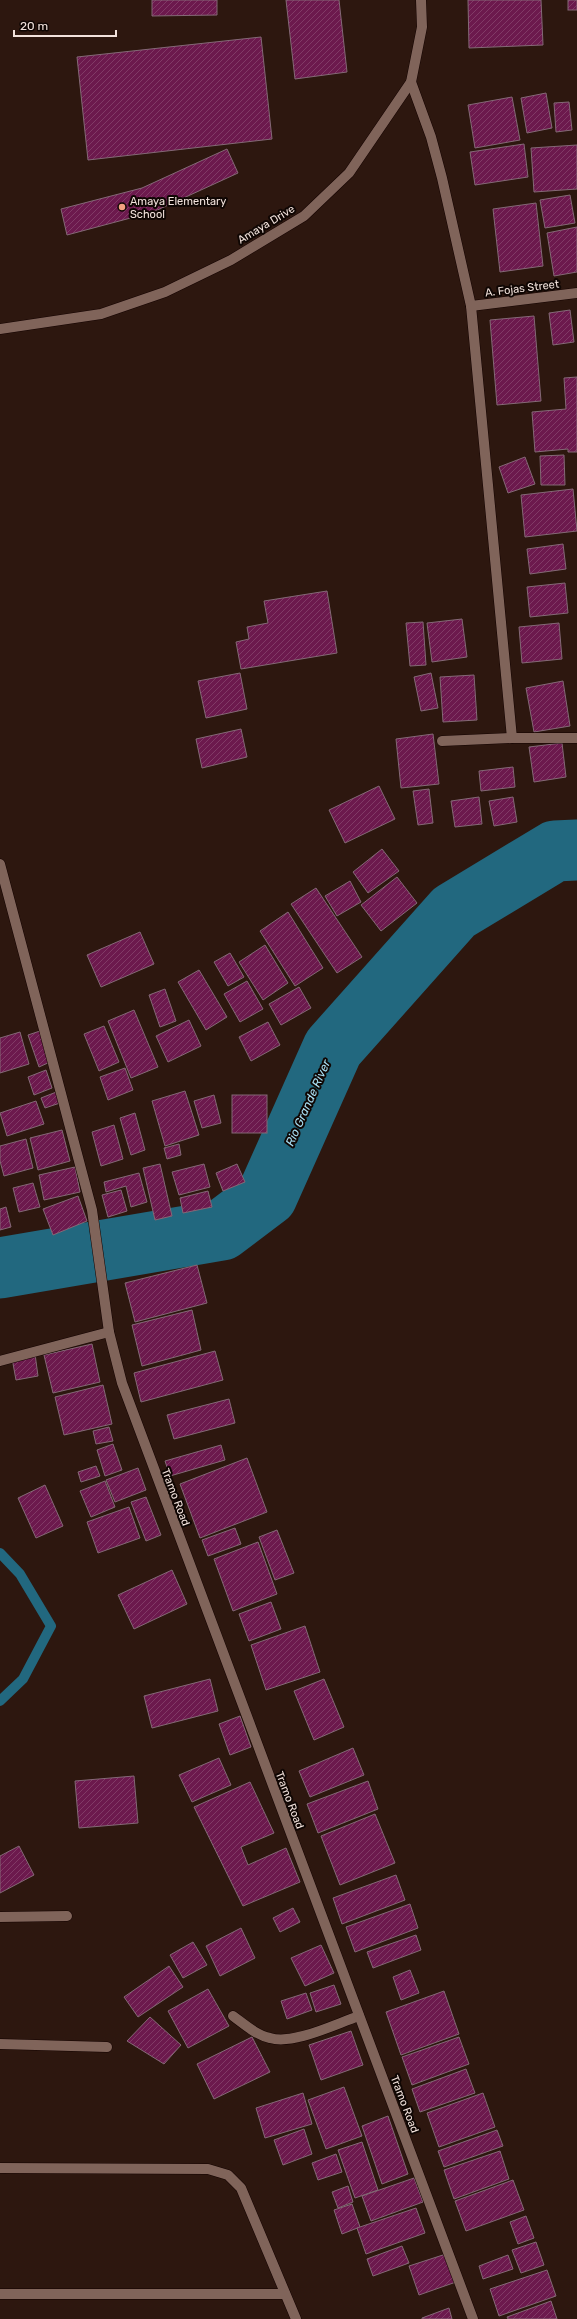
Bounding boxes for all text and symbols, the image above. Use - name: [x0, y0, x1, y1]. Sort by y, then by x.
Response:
- scale bar: [14, 12, 116, 38]
- text: 20 m: [20, 19, 48, 33]
- place label: Amaya Elementary School: [130, 195, 226, 221]
- marker: Amaya Elementary School: [117, 202, 127, 212]
- street label: Amaya Drive: [235, 202, 297, 247]
- street label: A. Fojas Street: [484, 277, 560, 299]
- water label: Rio Grande River: [283, 1057, 333, 1148]
- street label: Tramo Road: [159, 1467, 192, 1528]
- street label: Tramo Road: [273, 1770, 306, 1831]
- street label: Tramo Road: [388, 2074, 421, 2135]

